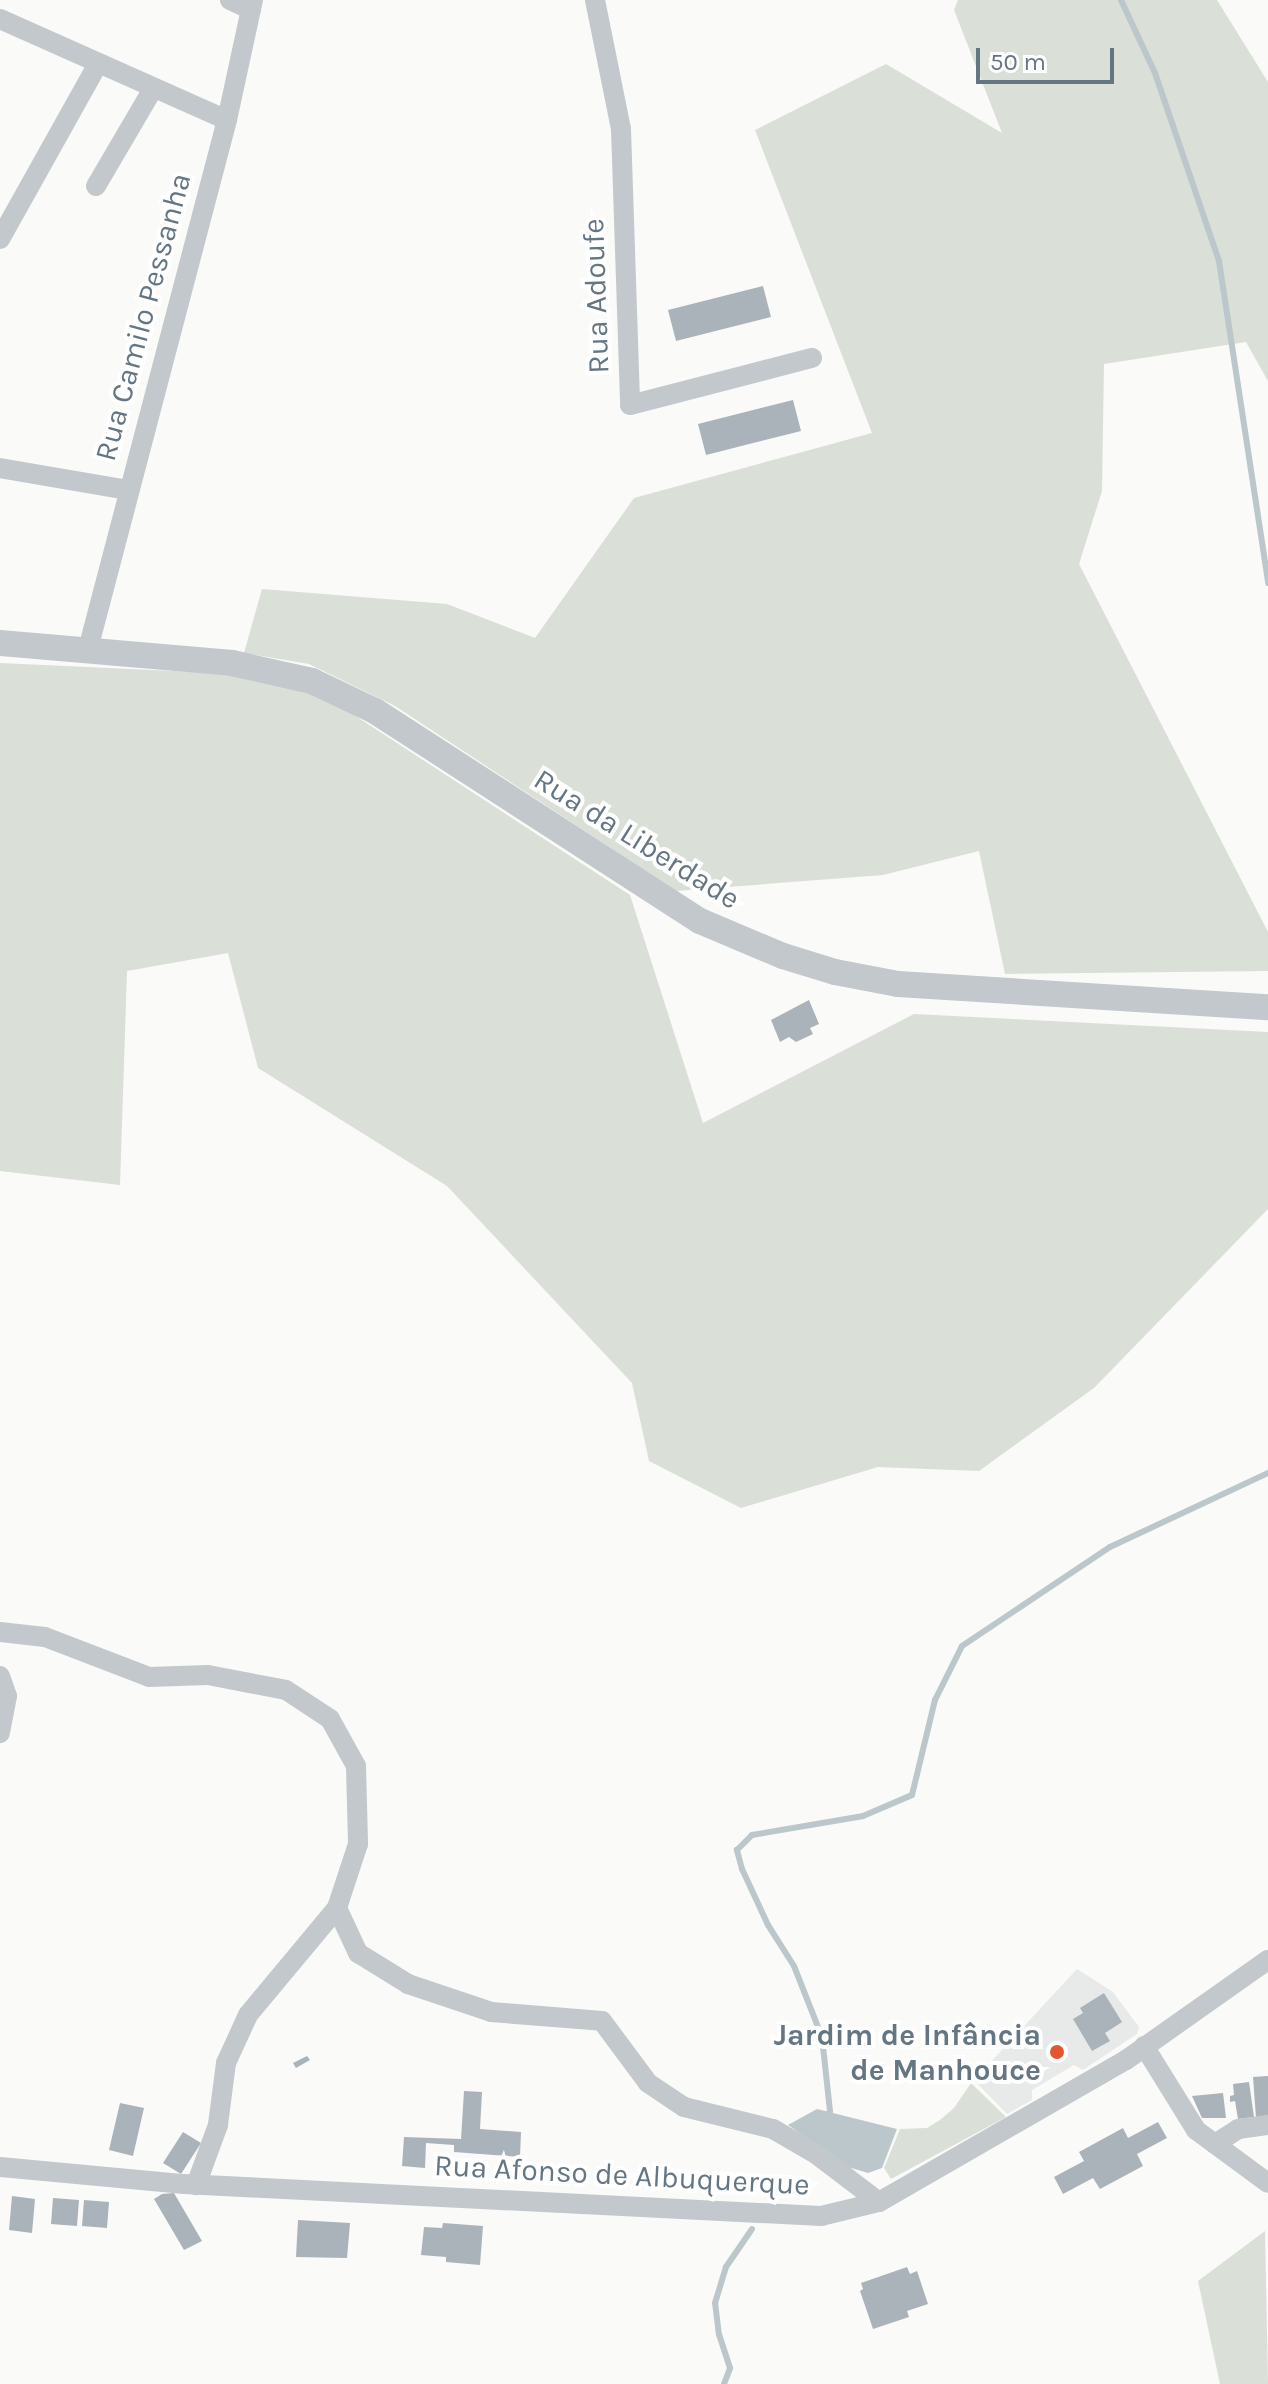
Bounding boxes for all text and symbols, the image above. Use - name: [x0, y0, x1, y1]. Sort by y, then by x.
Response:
- scale bar: [980, 32, 1118, 82]
- text: 50 m: [990, 48, 1046, 76]
- street label: Rua Camilo Pessanha: [87, 169, 199, 465]
- street label: Rua Adoufe: [575, 218, 617, 374]
- street label: Rua da Liberdade: [527, 761, 747, 917]
- place label: Jardim de Infância de Manhouce: [774, 2017, 1041, 2088]
- marker: Jardim de Infância de Manhouce: [1048, 2043, 1066, 2061]
- street label: Rua Afonso de Albuquerque: [433, 2147, 811, 2203]

